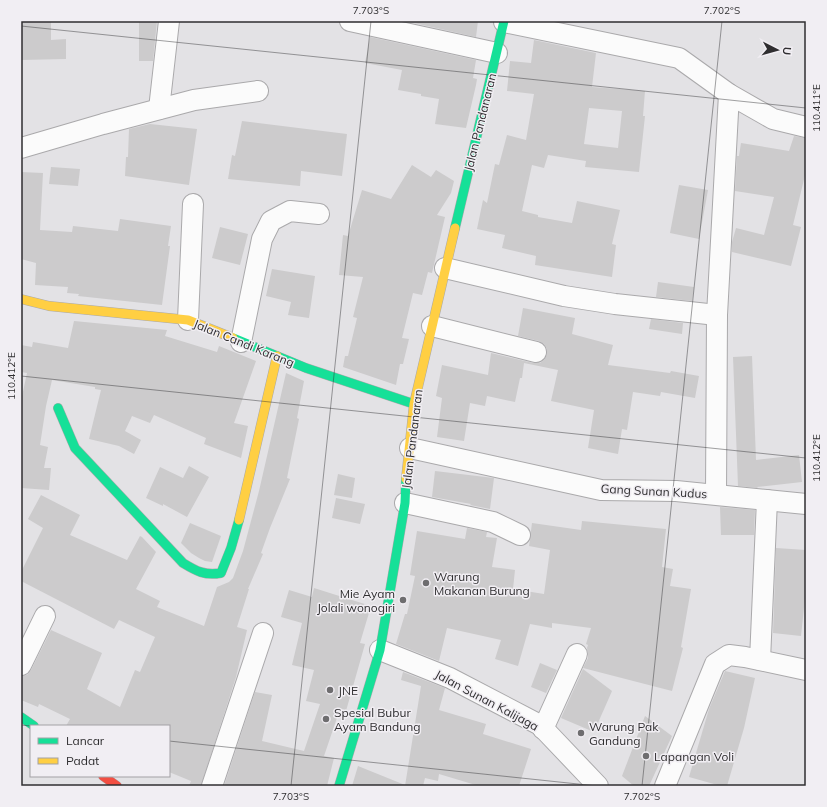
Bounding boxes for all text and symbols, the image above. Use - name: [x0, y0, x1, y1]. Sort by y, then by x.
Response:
- text: 7.703°S: [353, 4, 389, 17]
- text: 7.702°S: [704, 4, 740, 17]
- north arrow: [757, 30, 797, 70]
- text: U: [780, 46, 794, 56]
- street label: Jalan Pandanaran: [461, 72, 499, 172]
- text: 110.411°E: [810, 84, 823, 132]
- street label: Jalan Candi Karang: [191, 316, 297, 370]
- text: 110.412°E: [5, 352, 18, 400]
- street label: Jalan Pandanaran: [398, 388, 426, 490]
- text: 110.412°E: [810, 434, 823, 482]
- street label: Gang Sunan Kudus: [600, 481, 708, 501]
- place label: Warung Makanan Burung: [434, 569, 530, 598]
- marker: Warung Makanan Burung: [421, 578, 431, 588]
- place label: Mie Ayam Jolali wonogiri: [317, 586, 395, 615]
- marker: Mie Ayam Jolali wonogiri: [398, 595, 408, 605]
- street label: Jalan Sunan Kalijaga: [433, 666, 541, 734]
- place label: JNE: [338, 683, 358, 698]
- marker: JNE: [325, 685, 335, 695]
- place label: Spesial Bubur Ayam Bandung: [334, 705, 420, 734]
- marker: Spesial Bubur Ayam Bandung: [321, 714, 331, 724]
- place label: Warung Pak Gandung: [589, 719, 659, 748]
- legend: [30, 725, 170, 777]
- marker: Warung Pak Gandung: [576, 728, 586, 738]
- text: Lancar: [66, 733, 105, 748]
- place label: Lapangan Voli: [654, 749, 734, 764]
- marker: Lapangan Voli: [641, 751, 651, 761]
- text: Padat: [66, 753, 99, 768]
- text: 7.703°S: [273, 790, 309, 803]
- text: 7.702°S: [624, 790, 660, 803]

